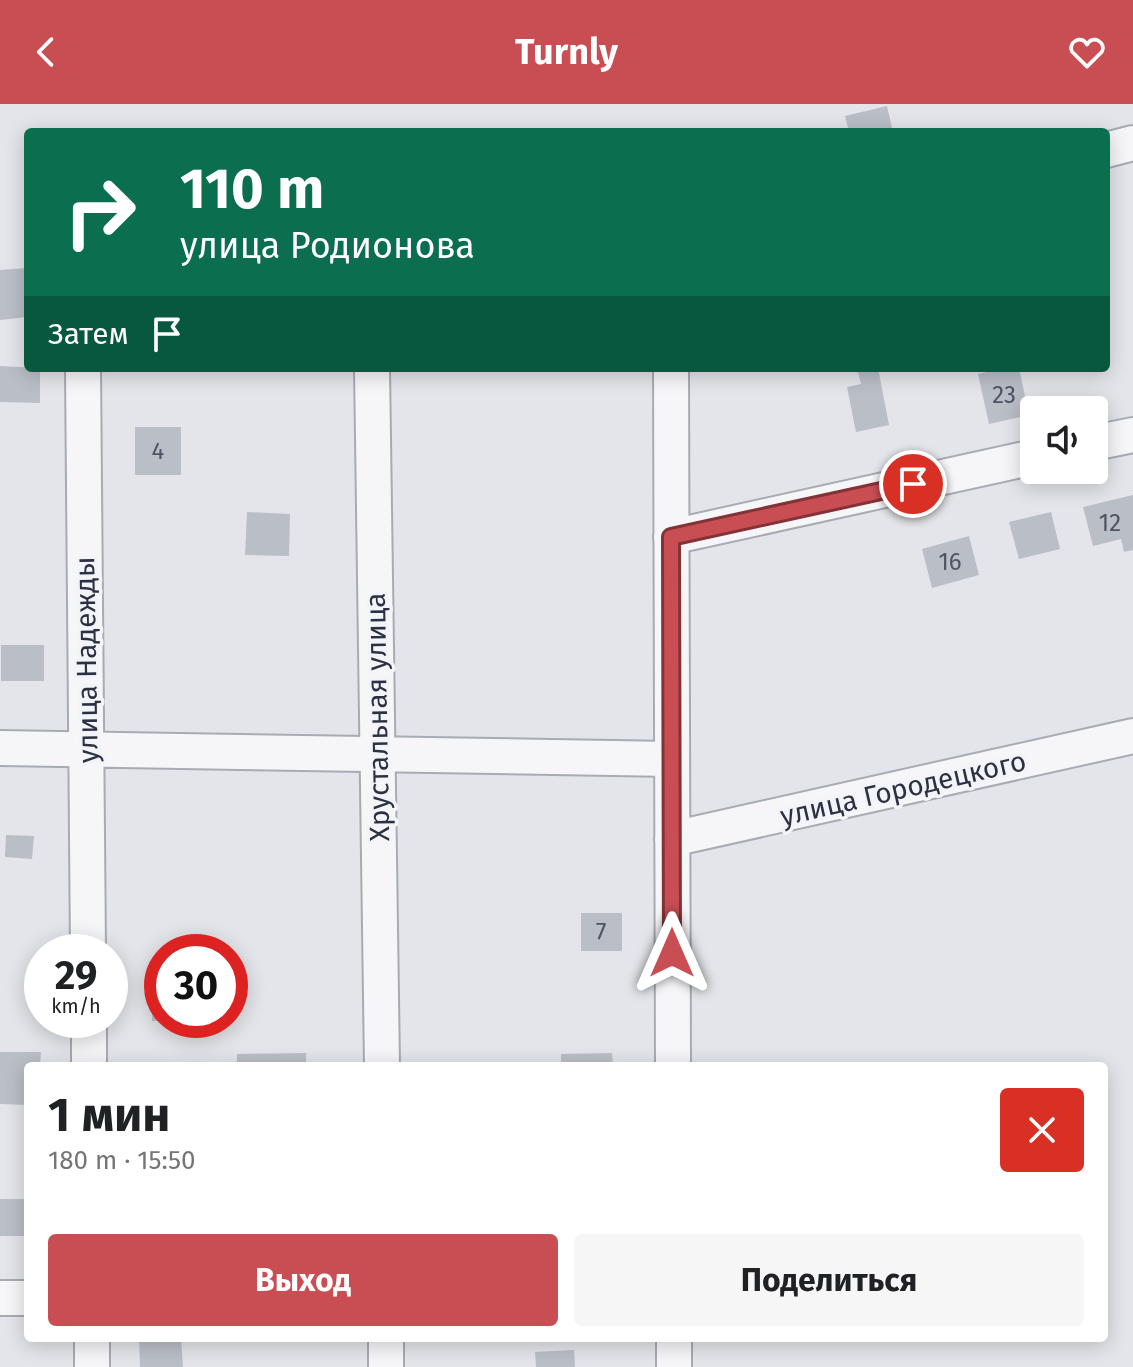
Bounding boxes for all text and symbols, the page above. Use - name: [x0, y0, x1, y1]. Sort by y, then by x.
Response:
- icon: back: [24, 30, 68, 74]
- text: Turnly: [515, 30, 618, 74]
- icon: heart: [1065, 30, 1109, 74]
- text: 110 m: [180, 156, 324, 223]
- icon: right: [48, 160, 152, 264]
- text: улица Родионова: [180, 224, 475, 268]
- icon: arrive: [145, 312, 189, 356]
- text: Затем: [48, 316, 129, 352]
- house number: 23: [992, 381, 1016, 409]
- map controls: [1020, 396, 1108, 484]
- button: sound: [1020, 396, 1108, 484]
- house number: 4: [152, 437, 165, 465]
- pin: [879, 450, 947, 518]
- icon: arrive: [891, 462, 935, 506]
- house number: 12: [1099, 509, 1121, 537]
- house number: 16: [938, 548, 962, 576]
- street label: улица Надежды: [68, 556, 105, 764]
- street label: Хрустальная улица: [359, 592, 396, 842]
- street label: улица Городецкого: [777, 744, 1029, 833]
- position arrow: [630, 911, 714, 995]
- house number: 7: [596, 918, 606, 946]
- speed limit sign: 30: [144, 934, 248, 1038]
- text: 29: [55, 952, 97, 1000]
- text: km/h: [51, 994, 101, 1018]
- text: 1 мин: [48, 1086, 170, 1144]
- button: close: [1000, 1088, 1084, 1172]
- text: 180 m · 15:50: [48, 1145, 195, 1176]
- button: Выход: [48, 1234, 558, 1326]
- button: Поделиться: [574, 1234, 1084, 1326]

